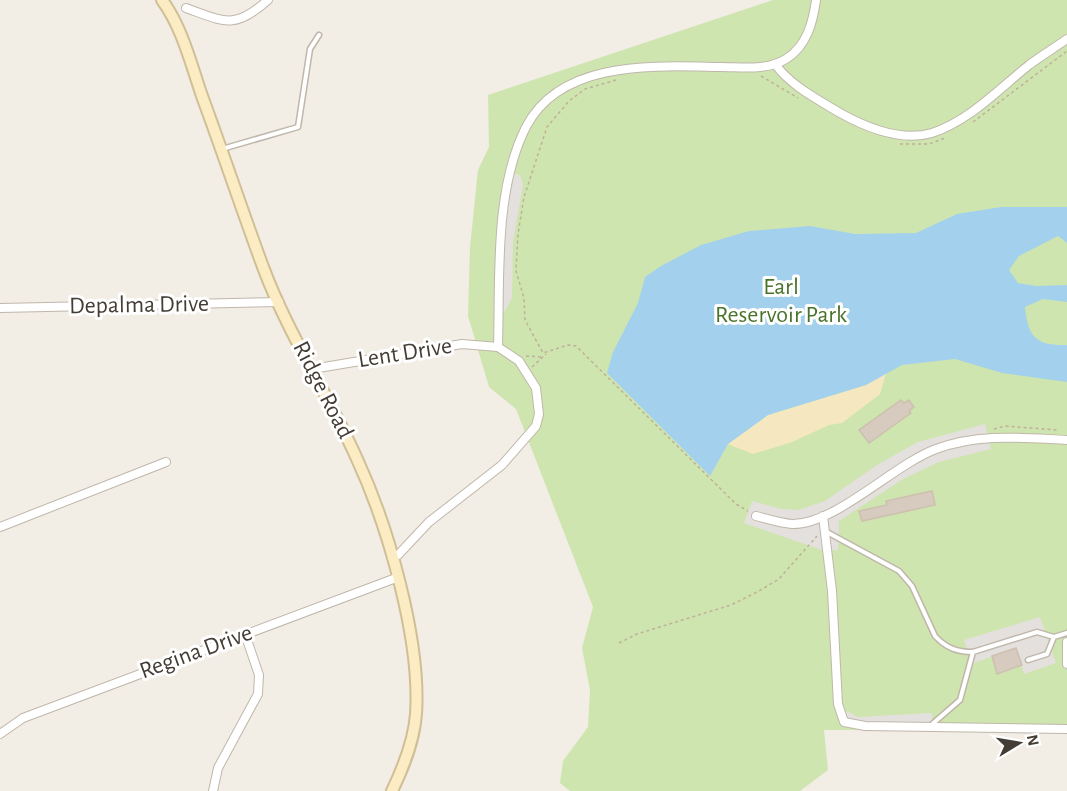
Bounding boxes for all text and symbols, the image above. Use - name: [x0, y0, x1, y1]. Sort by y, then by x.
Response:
- park label: Earl Reservoir Park: [715, 275, 847, 327]
- street label: Depalma Drive: [69, 292, 209, 318]
- street label: Lent Drive: [356, 334, 454, 372]
- street label: Ridge Road: [288, 337, 358, 443]
- street label: Regina Drive: [136, 621, 256, 683]
- north arrow: [989, 713, 1049, 773]
- text: N: [1024, 733, 1042, 747]

